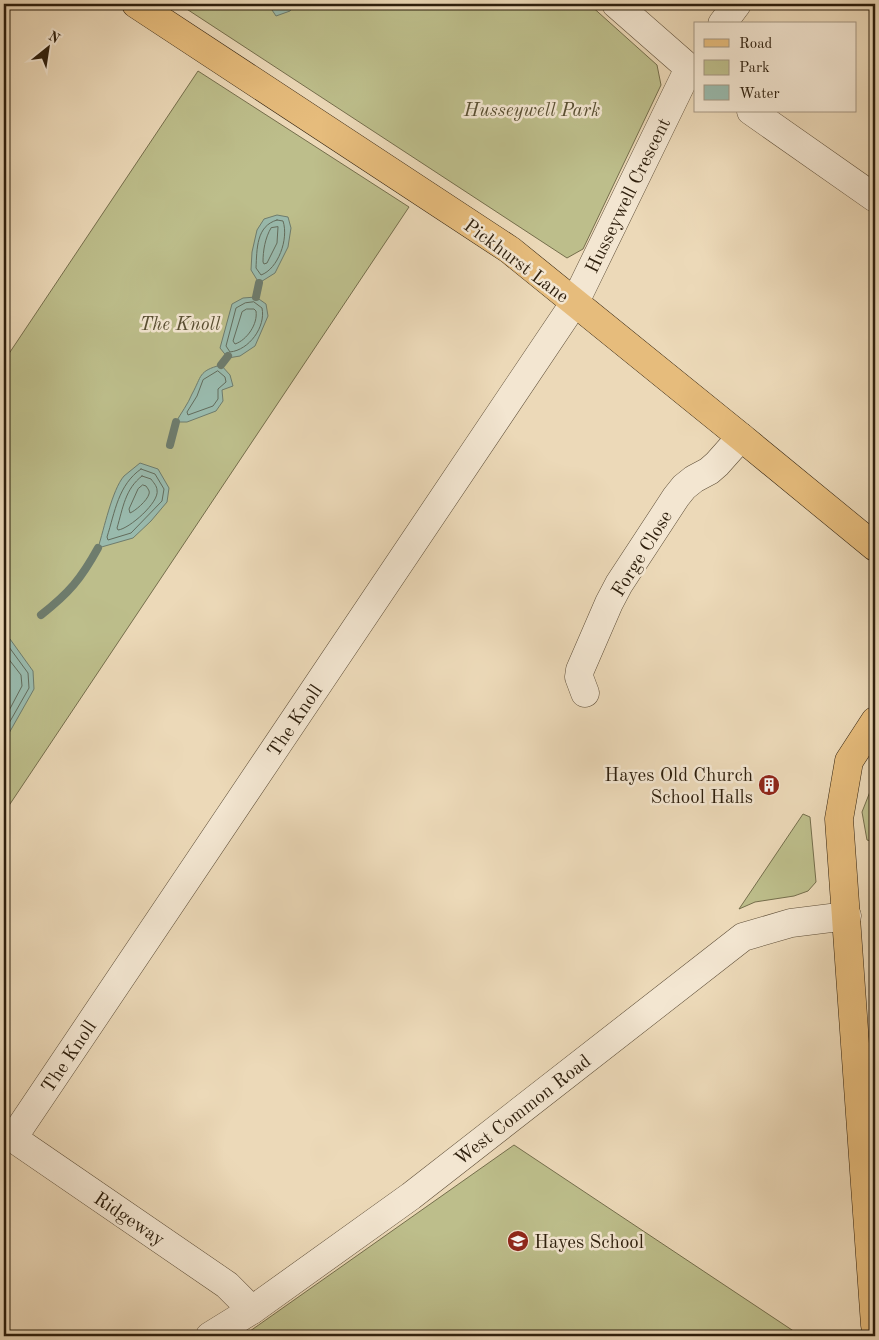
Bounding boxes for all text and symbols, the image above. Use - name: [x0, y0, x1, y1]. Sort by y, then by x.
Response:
- north arrow: [22, 22, 72, 72]
- legend: [694, 22, 856, 112]
- text: N: [46, 29, 62, 46]
- text: Road: [739, 37, 773, 52]
- text: Park: [739, 61, 770, 76]
- text: Water: [739, 87, 780, 102]
- park label: Husseywell Park: [463, 102, 600, 121]
- street label: Husseywell Crescent: [583, 116, 675, 277]
- street label: Pickhurst Lane: [460, 217, 571, 307]
- park label: The Knoll: [140, 316, 221, 335]
- street label: Forge Close: [609, 508, 677, 601]
- street label: The Knoll: [265, 682, 327, 761]
- place label: Hayes Old Church School Halls: [604, 767, 753, 808]
- building icon: Hayes Old Church School Halls: [757, 773, 781, 797]
- street label: The Knoll: [39, 1018, 101, 1097]
- street label: West Common Road: [452, 1052, 595, 1170]
- street label: Ridgeway: [90, 1190, 167, 1251]
- school or university icon: Hayes School: [506, 1229, 530, 1253]
- place label: Hayes School: [534, 1234, 644, 1253]

